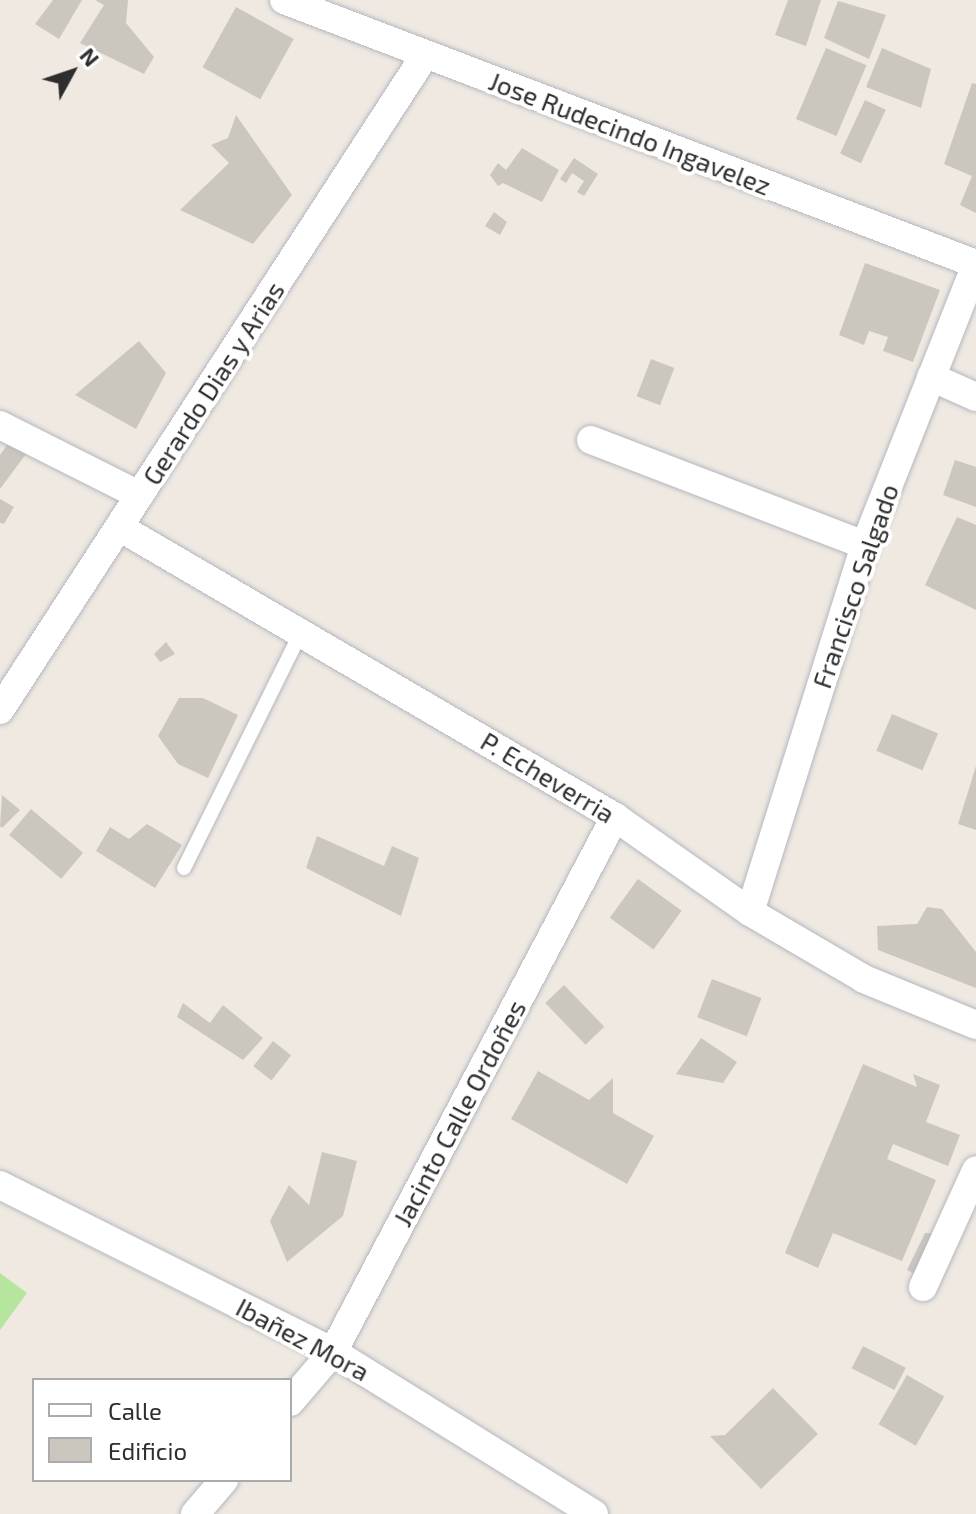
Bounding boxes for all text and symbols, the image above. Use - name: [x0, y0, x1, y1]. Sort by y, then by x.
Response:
- north arrow: [32, 32, 112, 112]
- text: N: [75, 42, 105, 71]
- street label: Jose Rudecindo Ingavelez: [485, 65, 775, 201]
- street label: Gerardo Dias y Arias: [135, 275, 291, 491]
- street label: Francisco Salgado: [805, 480, 905, 692]
- street label: P. Echeverria: [475, 725, 621, 829]
- street label: Jacinto Calle Ordoñes: [386, 995, 532, 1231]
- street label: Ibañez Mora: [231, 1291, 375, 1387]
- legend: [32, 1378, 292, 1482]
- text: Calle: [108, 1396, 162, 1425]
- text: Edificio: [108, 1436, 187, 1465]

